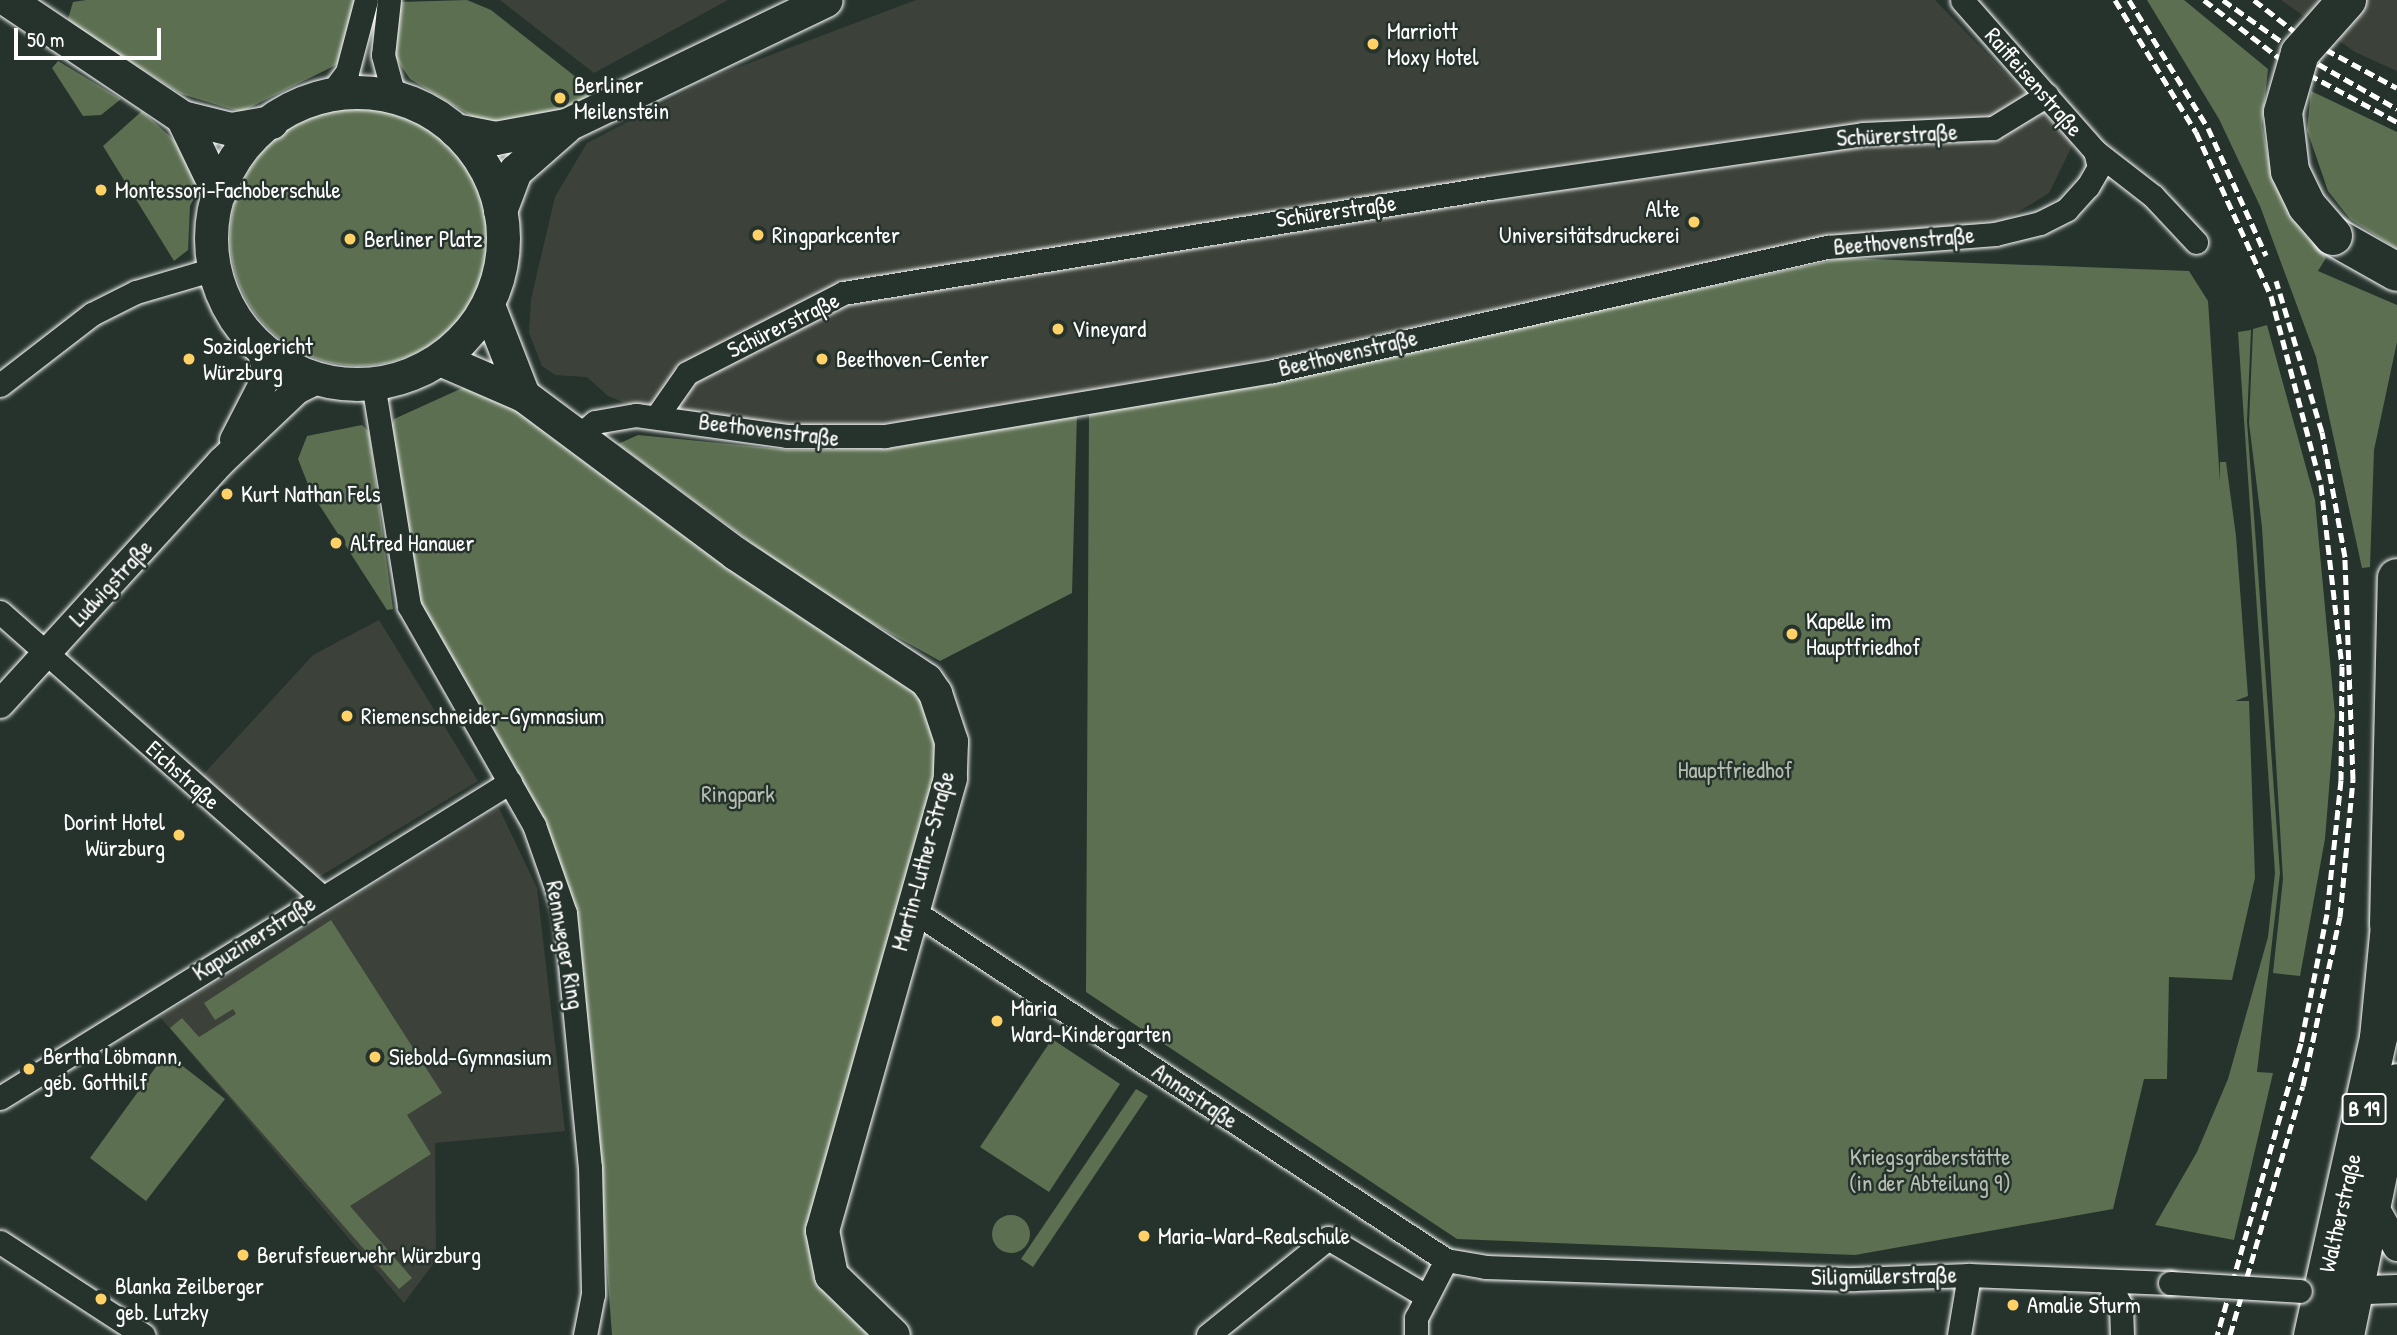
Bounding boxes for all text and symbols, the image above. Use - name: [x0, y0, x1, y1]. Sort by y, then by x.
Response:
- scale bar: [18, 14, 164, 58]
- place label: Marriott Moxy Hotel: [1387, 17, 1478, 71]
- street label: Raiffeisenstraße: [1979, 22, 2089, 142]
- text: 50 m: [27, 25, 64, 54]
- marker: Marriott Moxy Hotel: [1365, 36, 1381, 52]
- place label: Berliner Meilenstein: [574, 71, 669, 125]
- marker: Berliner Meilenstein: [552, 90, 568, 106]
- street label: Schürerstraße: [1836, 118, 1958, 152]
- place label: Montessori-Fachoberschule: [115, 176, 341, 204]
- marker: Montessori-Fachoberschule: [93, 182, 109, 198]
- street label: Schürerstraße: [1274, 189, 1398, 233]
- place label: Alte Universitätsdruckerei: [1499, 195, 1680, 249]
- marker: Alte Universitätsdruckerei: [1686, 214, 1702, 230]
- place label: Ringparkcenter: [772, 221, 900, 249]
- street label: Beethovenstraße: [1832, 221, 1976, 261]
- place label: Berliner Platz: [364, 225, 483, 253]
- marker: Ringparkcenter: [750, 227, 766, 243]
- marker: Berliner Platz: [342, 231, 358, 247]
- street label: Schürerstraße: [722, 286, 844, 364]
- place label: Vineyard: [1072, 315, 1146, 343]
- marker: Vineyard: [1050, 321, 1066, 337]
- street label: Beethovenstraße: [1276, 324, 1420, 382]
- place label: Sozialgericht Würzburg: [203, 332, 313, 386]
- place label: Beethoven-Center: [836, 345, 989, 373]
- marker: Sozialgericht Würzburg: [181, 351, 197, 367]
- marker: Beethoven-Center: [814, 351, 830, 367]
- street label: Beethovenstraße: [697, 408, 841, 452]
- place label: Kurt Nathan Fels: [241, 480, 381, 508]
- marker: Kurt Nathan Fels: [219, 486, 235, 502]
- place label: Alfred Hanauer: [350, 529, 474, 557]
- street label: Ludwigstraße: [64, 534, 158, 632]
- marker: Alfred Hanauer: [328, 535, 344, 551]
- place label: Kapelle im Hauptfriedhof: [1806, 607, 1920, 661]
- marker: Kapelle im Hauptfriedhof: [1784, 626, 1800, 642]
- place label: Riemenschneider-Gymnasium: [361, 702, 604, 730]
- marker: Riemenschneider-Gymnasium: [339, 708, 355, 724]
- street label: Eichstraße: [140, 735, 226, 815]
- park label: Hauptfriedhof: [1678, 756, 1792, 784]
- street label: Martin-Luther-Straße: [886, 768, 960, 954]
- park label: Ringpark: [701, 780, 775, 808]
- place label: Dorint Hotel Würzburg: [64, 808, 165, 862]
- marker: Dorint Hotel Würzburg: [171, 827, 187, 843]
- street label: Rennweger Ring: [540, 879, 590, 1011]
- street label: Kapuzinerstraße: [188, 889, 320, 987]
- place label: Maria Ward-Kindergarten: [1011, 994, 1171, 1048]
- marker: Maria Ward-Kindergarten: [989, 1013, 1005, 1029]
- place label: Bertha Löbmann, geb. Gotthilf: [43, 1042, 182, 1096]
- place label: Siebold-Gymnasium: [389, 1043, 552, 1071]
- marker: Siebold-Gymnasium: [367, 1049, 383, 1065]
- street label: Annastraße: [1147, 1057, 1243, 1135]
- marker: Bertha Löbmann, geb. Gotthilf: [21, 1061, 37, 1077]
- road number: B 19: [2341, 1092, 2387, 1126]
- park label: Kriegsgräberstätte (in der Abteilung 9): [1849, 1143, 2011, 1197]
- street label: Waltherstraße: [2313, 1151, 2367, 1275]
- place label: Maria-Ward-Realschule: [1158, 1222, 1350, 1250]
- marker: Maria-Ward-Realschule: [1136, 1228, 1152, 1244]
- place label: Berufsfeuerwehr Würzburg: [257, 1241, 481, 1269]
- marker: Berufsfeuerwehr Würzburg: [235, 1247, 251, 1263]
- street label: Siligmüllerstraße: [1811, 1261, 1957, 1291]
- place label: Blanka Zeilberger geb. Lutzky: [115, 1272, 264, 1326]
- marker: Blanka Zeilberger geb. Lutzky: [93, 1291, 109, 1307]
- place label: Amalie Sturm: [2027, 1291, 2141, 1319]
- marker: Amalie Sturm: [2005, 1297, 2021, 1313]

